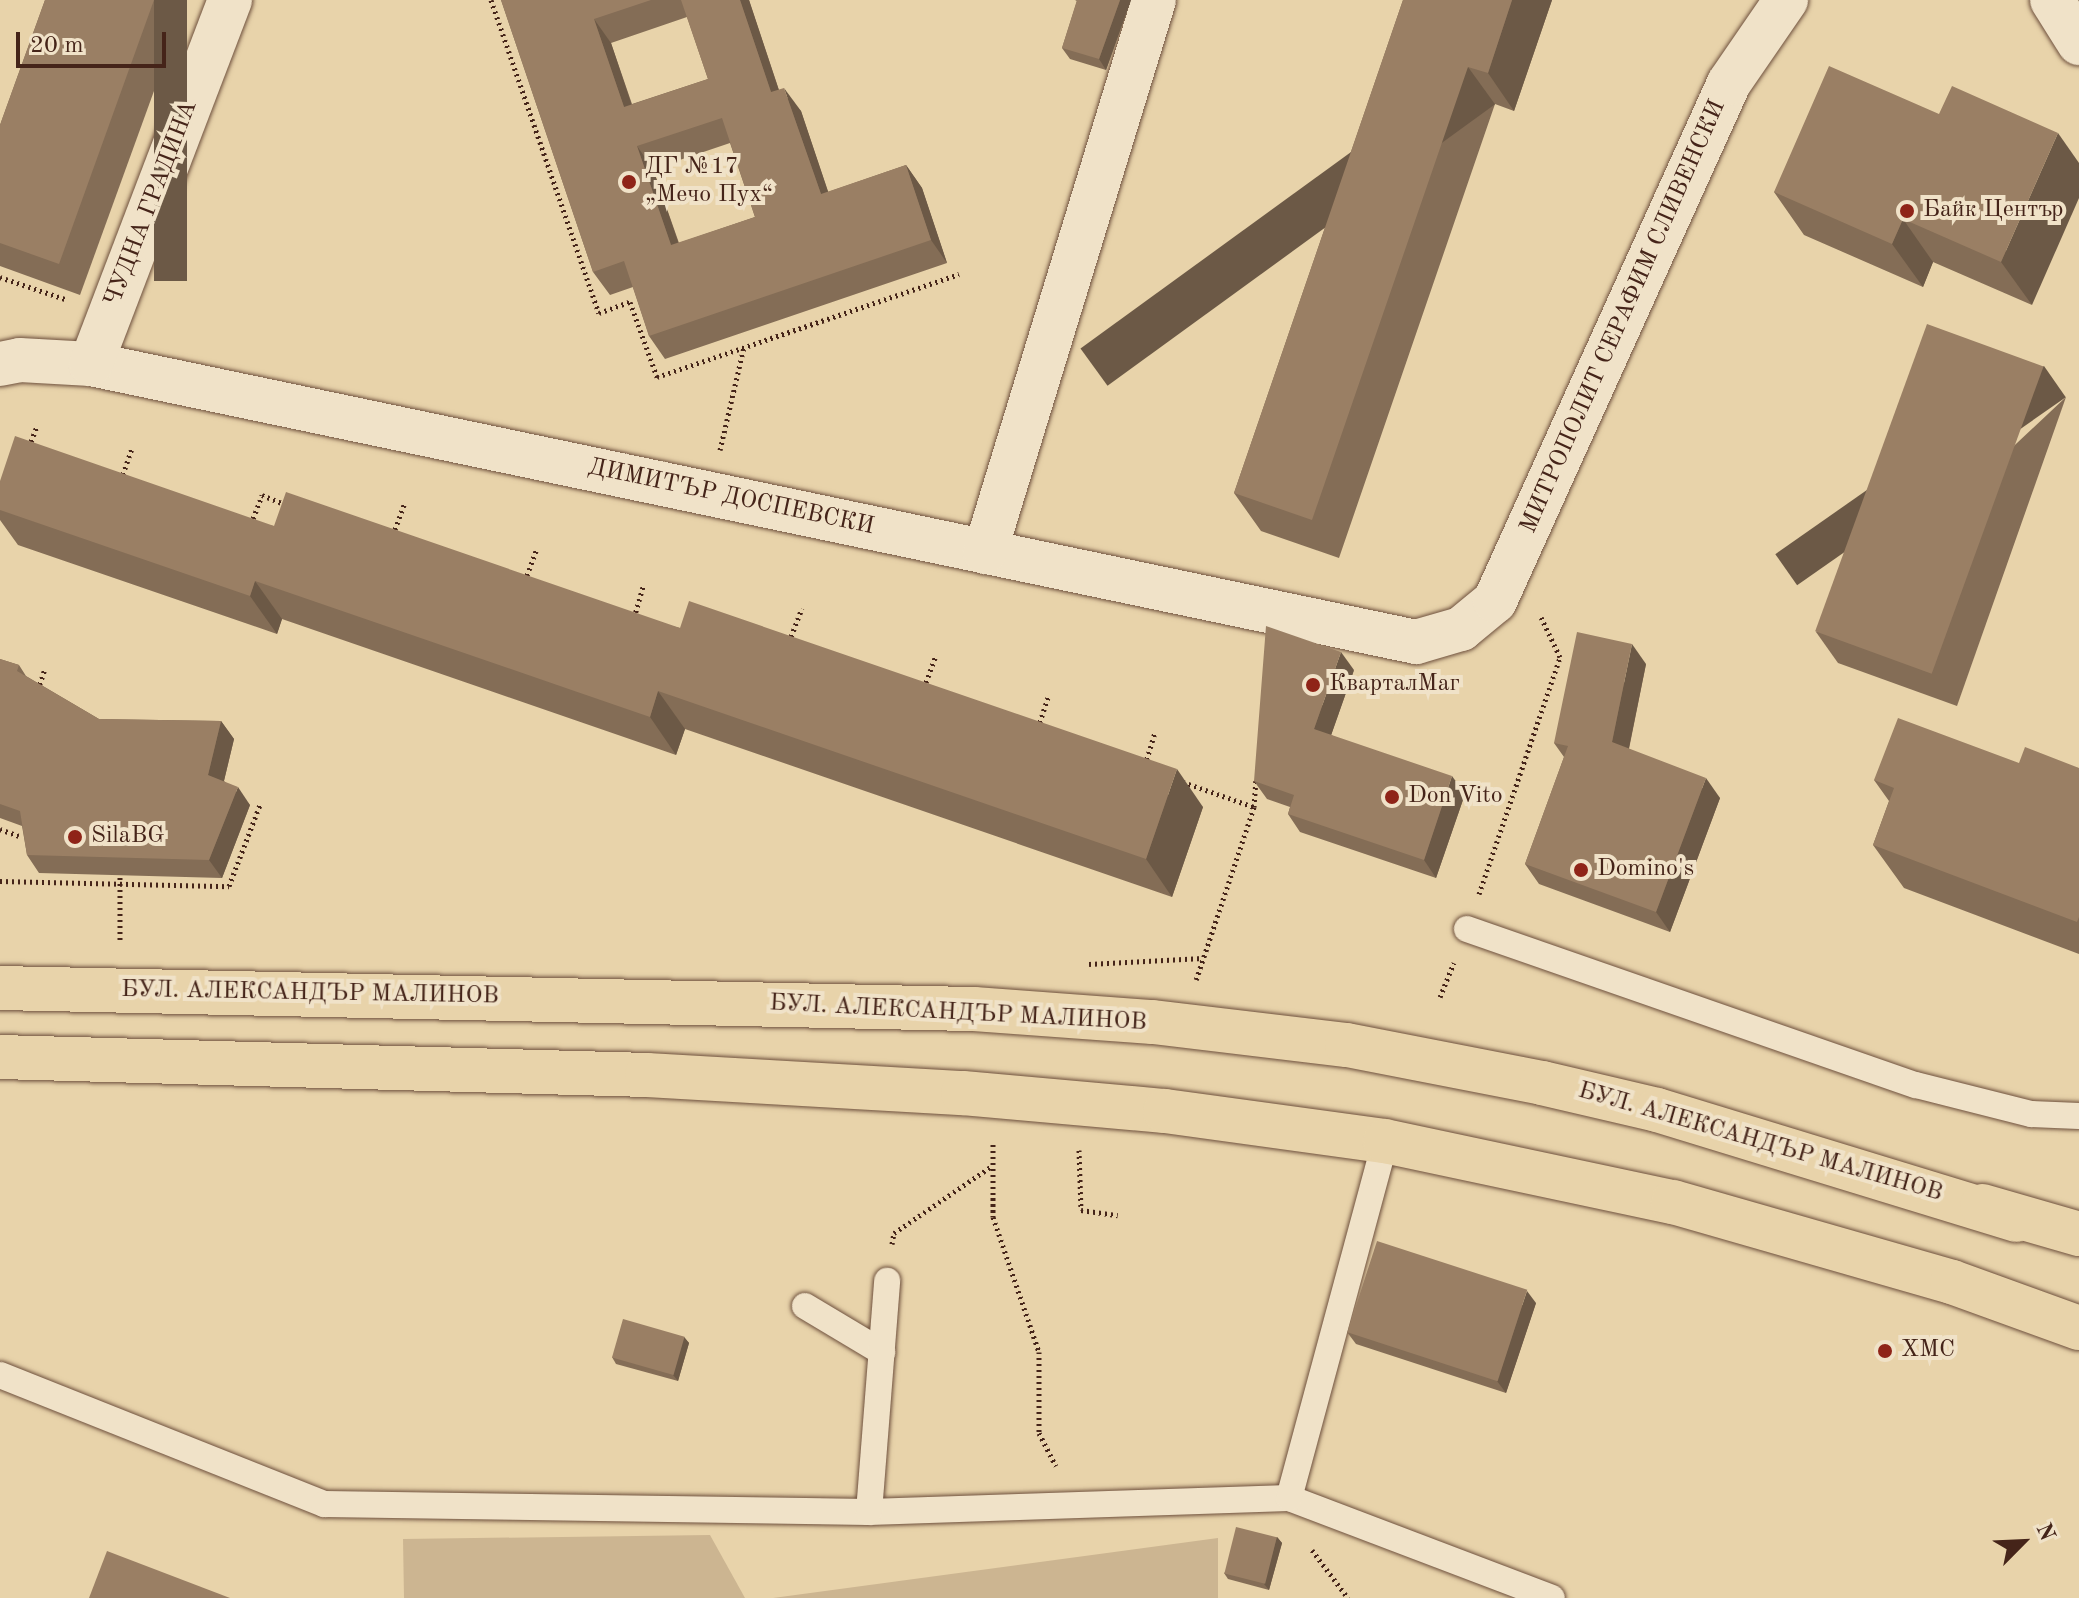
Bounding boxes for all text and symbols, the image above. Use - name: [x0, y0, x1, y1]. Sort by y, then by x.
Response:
- scale bar: [20, 16, 170, 66]
- text: 20 m: [30, 34, 84, 58]
- street label: МИТРОПОЛИТ СЕРАФИМ СЛИВЕНСКИ: [1515, 96, 1733, 538]
- street label: ЧУДНА ГРАДИНА: [99, 97, 205, 311]
- place label: ДГ №17 „Мечо Пух“: [645, 154, 773, 210]
- marker: ДГ №17 „Мечо Пух“: [620, 173, 638, 191]
- place label: Байк Център: [1923, 197, 2063, 225]
- marker: Байк Център: [1898, 202, 1916, 220]
- street label: ДИМИТЪР ДОСПЕВСКИ: [585, 454, 877, 542]
- place label: КварталМаг: [1329, 671, 1460, 699]
- marker: КварталМаг: [1304, 676, 1322, 694]
- place label: Don Vito: [1408, 783, 1503, 811]
- marker: Don Vito: [1383, 788, 1401, 806]
- place label: SilaBG: [91, 823, 165, 851]
- marker: SilaBG: [66, 828, 84, 846]
- place label: Domino's: [1597, 856, 1694, 884]
- marker: Domino's: [1572, 861, 1590, 879]
- street label: БУЛ. АЛЕКСАНДЪР МАЛИНОВ: [121, 976, 499, 1012]
- street label: БУЛ. АЛЕКСАНДЪР МАЛИНОВ: [769, 990, 1147, 1038]
- street label: БУЛ. АЛЕКСАНДЪР МАЛИНОВ: [1574, 1077, 1946, 1209]
- place label: ХМС: [1901, 1337, 1955, 1365]
- marker: ХМС: [1876, 1342, 1894, 1360]
- north arrow: [1983, 1502, 2063, 1582]
- text: N: [2031, 1520, 2058, 1544]

